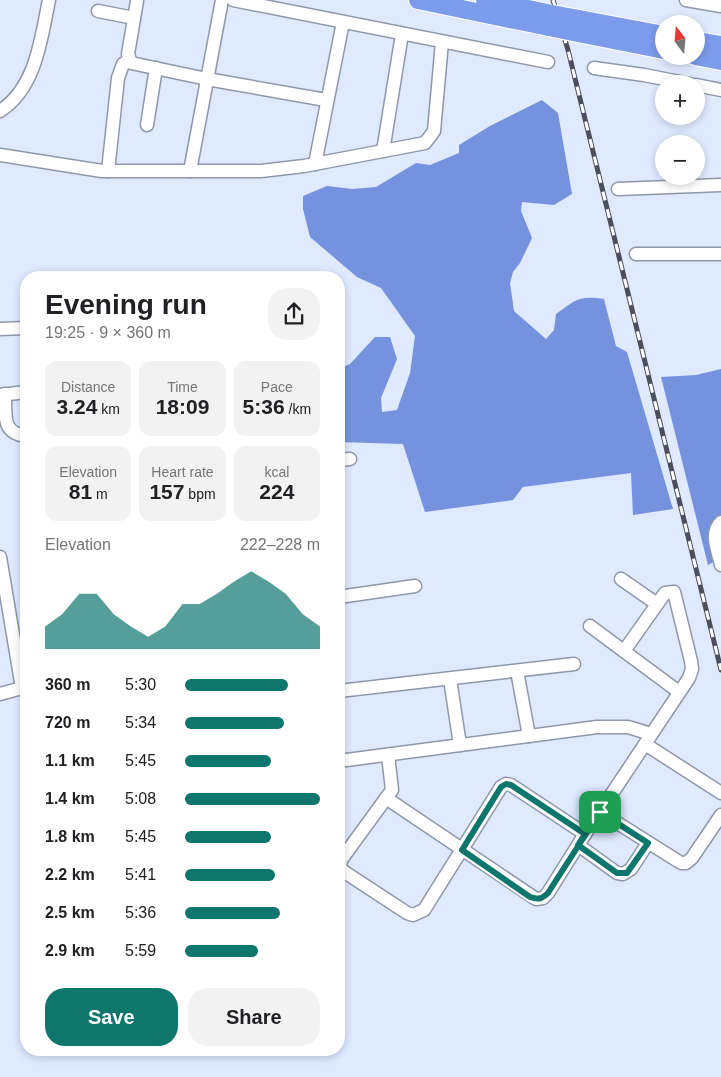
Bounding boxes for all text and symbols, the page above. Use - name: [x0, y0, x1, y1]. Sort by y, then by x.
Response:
- north arrow: [655, 15, 705, 65]
- map controls: [655, 15, 705, 185]
- button: +: [655, 75, 705, 125]
- button: −: [655, 135, 705, 185]
- button: share: [268, 288, 320, 340]
- text: Evening run: [45, 289, 207, 320]
- text: 19:25 · 9 × 360 m: [45, 324, 171, 341]
- text: Distance: [61, 379, 115, 395]
- text: Time: [167, 379, 198, 395]
- text: Pace: [261, 379, 293, 395]
- text: 3.24: [56, 395, 97, 418]
- text: 18:09: [156, 395, 209, 418]
- text: 5:36: [243, 395, 285, 418]
- text: km: [97, 401, 120, 417]
- text: /km: [285, 401, 311, 417]
- text: Elevation: [59, 464, 117, 480]
- text: Heart rate: [151, 464, 214, 480]
- text: kcal: [264, 464, 289, 480]
- text: 81: [69, 480, 92, 503]
- text: 157: [149, 480, 184, 503]
- text: 224: [259, 480, 294, 503]
- text: m: [92, 486, 108, 502]
- text: bpm: [184, 486, 216, 502]
- text: Elevation: [45, 536, 111, 553]
- text: 222–228 m: [240, 536, 320, 553]
- text: 360 m: [45, 676, 90, 693]
- text: 5:30: [125, 676, 156, 693]
- text: 720 m: [45, 714, 90, 731]
- text: 5:34: [125, 714, 156, 731]
- text: 1.1 km: [45, 752, 95, 769]
- text: 5:45: [125, 752, 156, 769]
- text: 1.4 km: [45, 790, 95, 807]
- text: 5:08: [125, 790, 156, 807]
- pin: [579, 791, 621, 833]
- icon: arrive: [586, 798, 614, 826]
- text: 1.8 km: [45, 828, 95, 845]
- text: 5:45: [125, 828, 156, 845]
- text: 2.2 km: [45, 866, 95, 883]
- text: 5:41: [125, 866, 156, 883]
- text: 2.5 km: [45, 904, 95, 921]
- text: 5:36: [125, 904, 156, 921]
- text: 2.9 km: [45, 942, 95, 959]
- text: 5:59: [125, 942, 156, 959]
- button: Save: [45, 988, 178, 1046]
- button: Share: [188, 988, 320, 1046]

